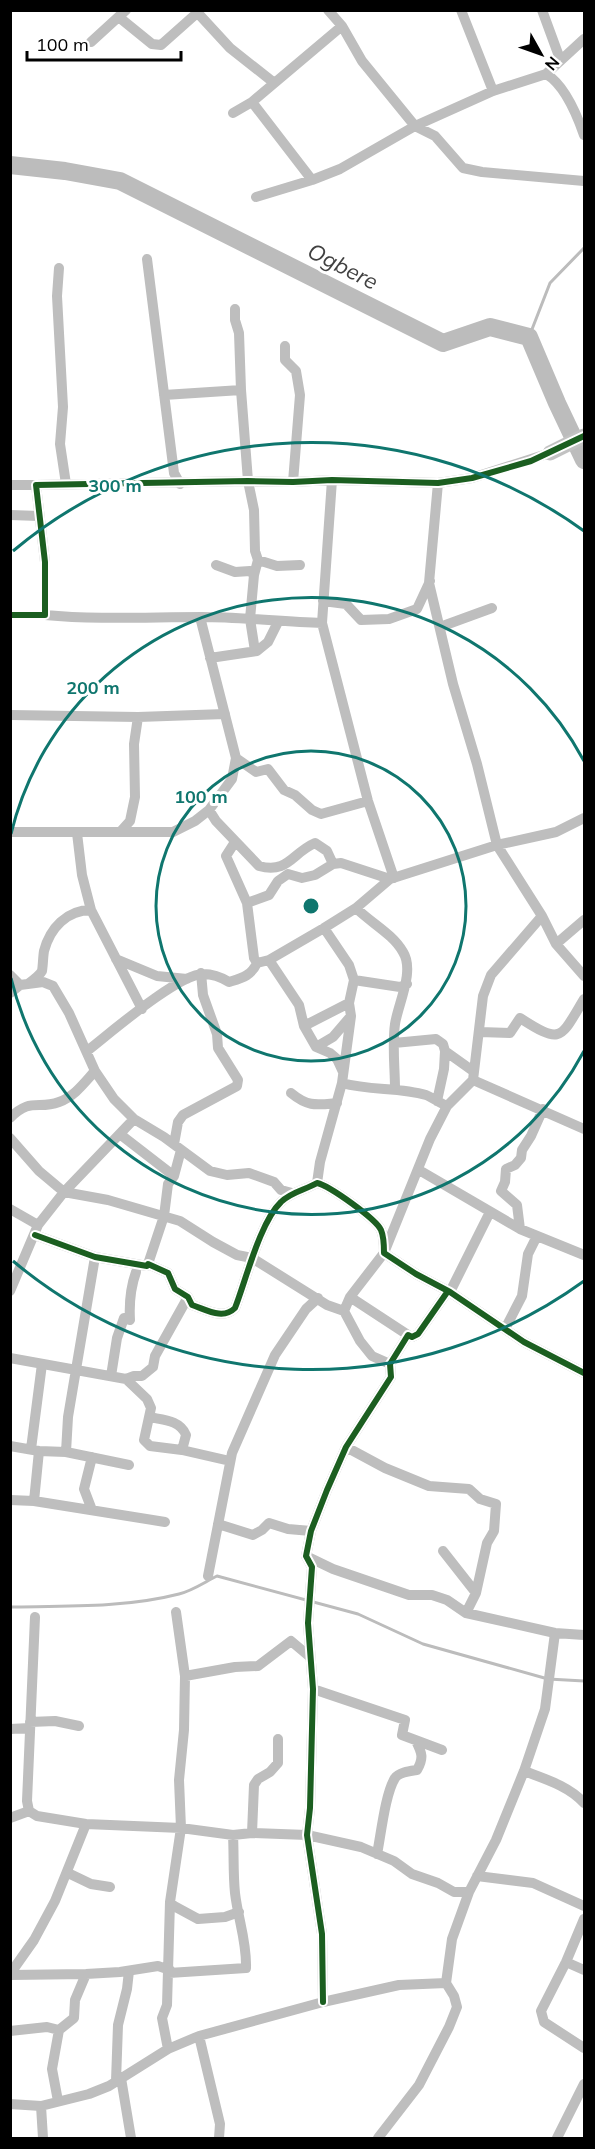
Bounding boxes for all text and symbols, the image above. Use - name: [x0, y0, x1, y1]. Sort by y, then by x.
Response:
- scale bar: [27, 24, 182, 62]
- north arrow: [511, 24, 571, 84]
- text: 100 m: [36, 33, 89, 56]
- text: N: [541, 53, 564, 75]
- water label: Ogbere: [303, 236, 383, 296]
- text: 300 m: [88, 474, 142, 497]
- text: 200 m: [66, 676, 120, 699]
- text: 100 m: [174, 785, 228, 808]
- centre of rings: [301, 896, 321, 916]

